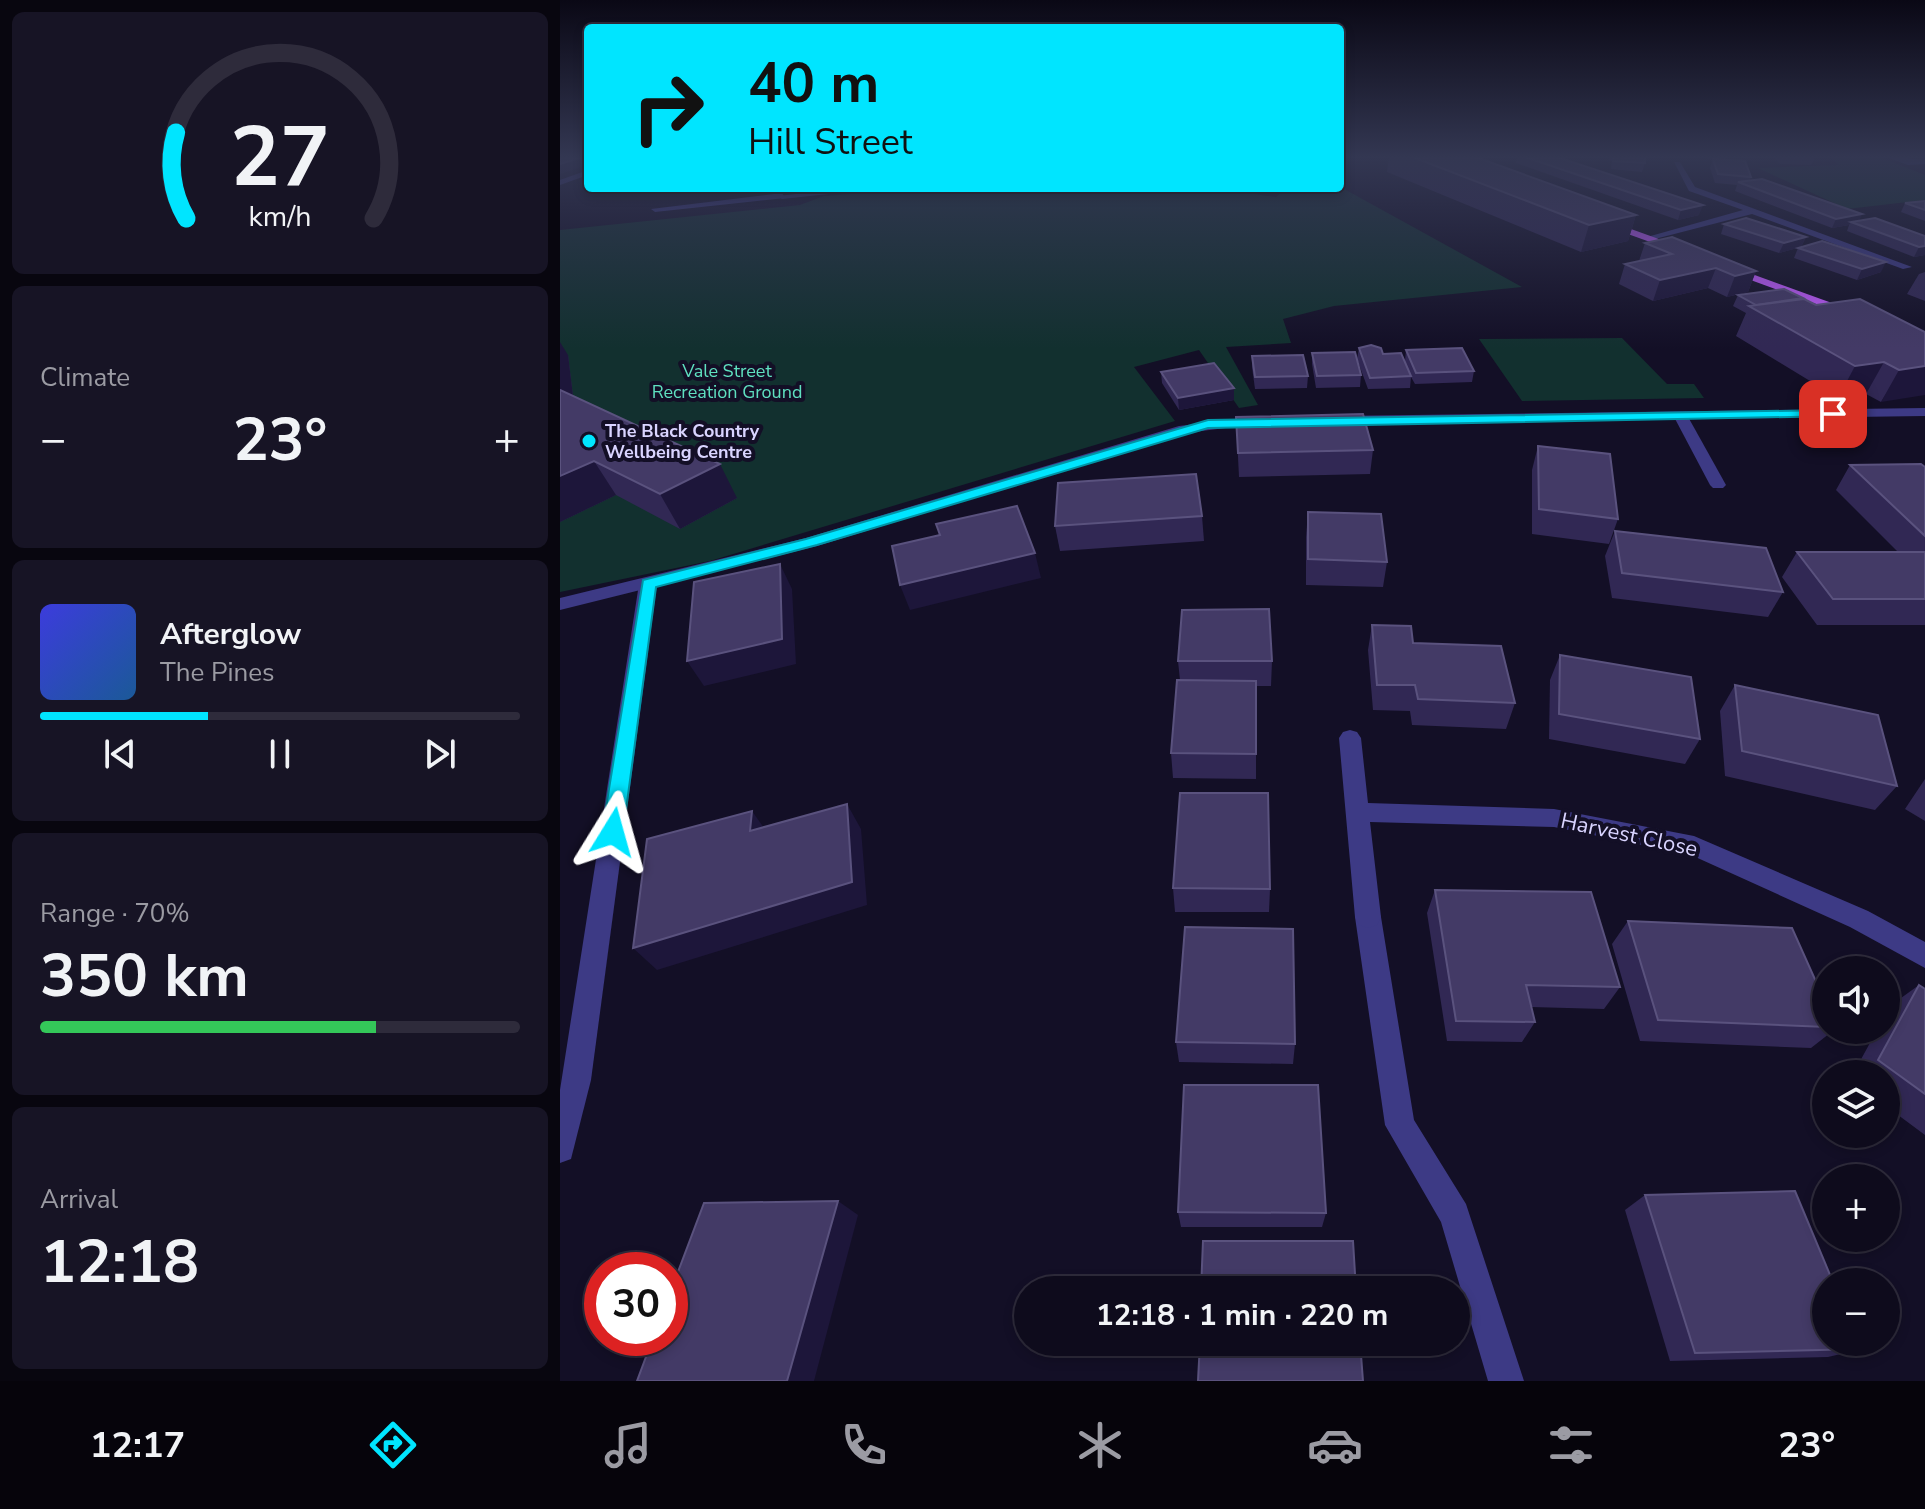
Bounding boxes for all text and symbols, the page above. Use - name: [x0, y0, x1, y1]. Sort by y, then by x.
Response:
- text: 40 m: [748, 45, 879, 122]
- icon: right: [616, 56, 720, 160]
- text: 27: [230, 100, 330, 213]
- text: Hill Street: [748, 118, 913, 167]
- text: km/h: [249, 197, 311, 236]
- park label: Vale Street Recreation Ground: [652, 359, 802, 404]
- text: Climate: [40, 360, 130, 395]
- pin: [1799, 380, 1867, 448]
- icon: arrive: [1811, 392, 1855, 436]
- text: 23°: [233, 399, 327, 481]
- text: −: [40, 410, 66, 470]
- text: +: [494, 410, 520, 470]
- place label: The Black Country Wellbeing Centre: [605, 419, 760, 464]
- marker: The Black Country Wellbeing Centre: [580, 432, 598, 450]
- text: Afterglow: [160, 614, 301, 655]
- text: The Pines: [160, 655, 275, 690]
- icon: previous: [98, 732, 142, 776]
- icon: pause: [258, 732, 302, 776]
- icon: next: [418, 732, 462, 776]
- position arrow: [571, 790, 655, 874]
- street label: Harvest Close: [1558, 806, 1700, 864]
- text: Range · 70%: [40, 896, 190, 931]
- text: 350 km: [40, 935, 249, 1017]
- map controls: [1812, 956, 1900, 1356]
- button: sound: [1812, 956, 1900, 1044]
- button: layers: [1812, 1060, 1900, 1148]
- button: +: [1812, 1164, 1900, 1252]
- text: Arrival: [40, 1182, 118, 1217]
- text: 12:18: [40, 1221, 199, 1303]
- speed limit sign: 30: [584, 1252, 688, 1356]
- button: −: [1812, 1268, 1900, 1356]
- text: 12:18 · 1 min · 220 m: [1096, 1295, 1388, 1336]
- icon: directions: [365, 1417, 421, 1473]
- icon: music: [600, 1417, 656, 1473]
- icon: phone: [836, 1417, 892, 1473]
- icon: climate: [1072, 1417, 1128, 1473]
- icon: car: [1307, 1417, 1363, 1473]
- icon: filters: [1543, 1417, 1599, 1473]
- text: 12:17: [90, 1421, 185, 1470]
- text: 23°: [1778, 1421, 1835, 1470]

